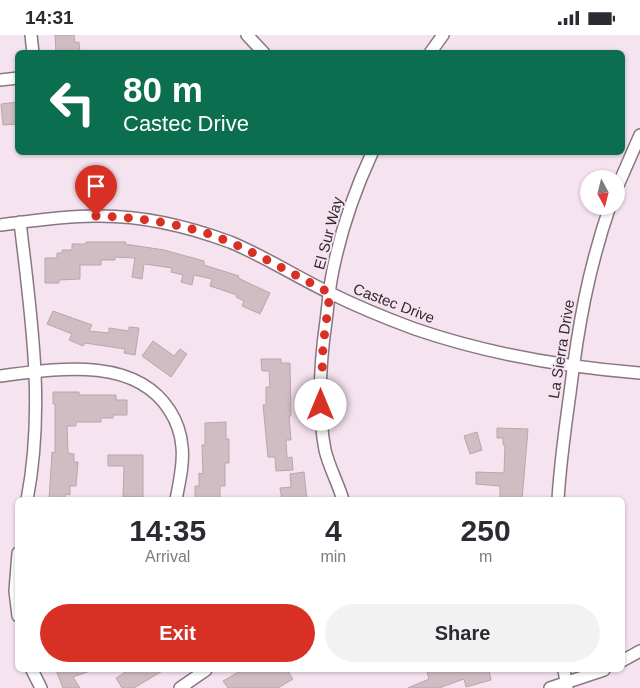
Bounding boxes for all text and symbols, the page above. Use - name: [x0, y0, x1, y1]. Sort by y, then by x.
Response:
- text: 14:31: [25, 7, 74, 28]
- icon: left: [40, 70, 105, 135]
- text: 80 m: [123, 70, 203, 109]
- text: Castec Drive: [123, 111, 249, 136]
- pin: [75, 165, 117, 216]
- north arrow: [580, 170, 625, 215]
- map controls: [580, 170, 625, 215]
- icon: arrive: [82, 172, 110, 200]
- street label: El Sur Way: [310, 194, 346, 271]
- street label: Castec Drive: [351, 280, 437, 326]
- street label: La Sierra Drive: [545, 298, 577, 400]
- position arrow: [294, 378, 346, 430]
- text: 14:35: [129, 514, 206, 547]
- text: 4: [325, 514, 342, 547]
- text: 250: [461, 514, 511, 547]
- text: Arrival: [145, 548, 190, 565]
- text: min: [320, 548, 346, 565]
- text: m: [479, 548, 492, 565]
- button: Exit: [40, 604, 315, 662]
- button: Share: [325, 604, 600, 662]

